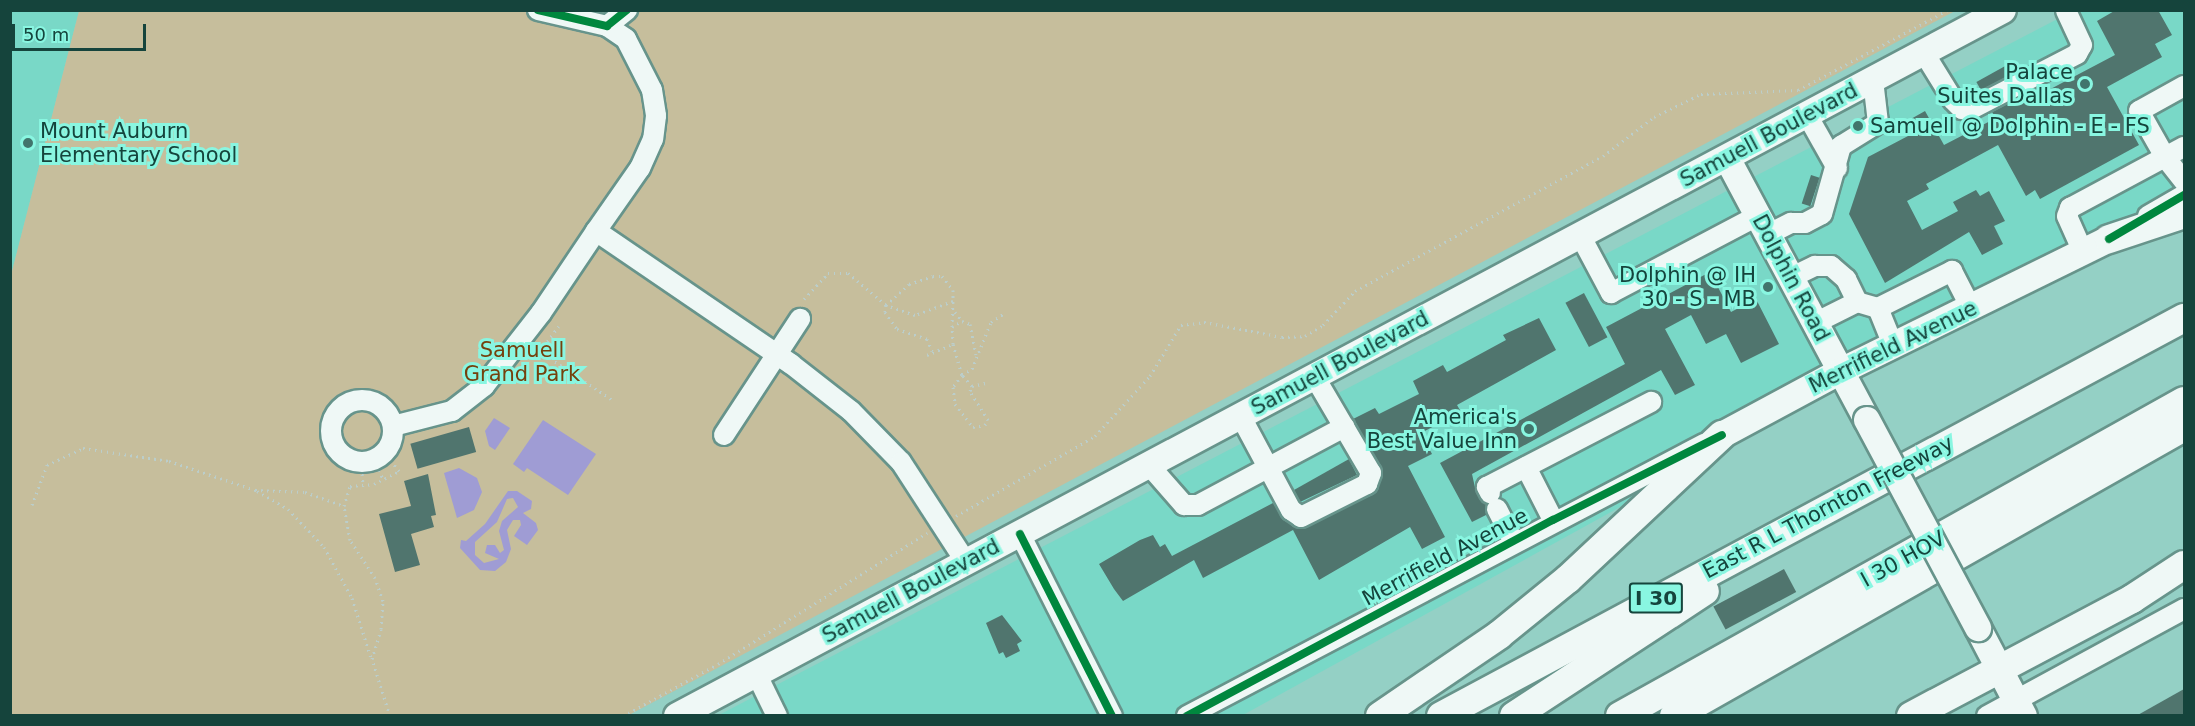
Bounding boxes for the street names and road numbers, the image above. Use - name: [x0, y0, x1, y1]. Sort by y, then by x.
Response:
- street label: Samuell Boulevard: [1676, 78, 1862, 192]
- street label: Dolphin Road: [1747, 210, 1835, 346]
- street label: Merrifield Avenue: [1805, 295, 1981, 399]
- street label: Samuell Boulevard: [1247, 306, 1433, 420]
- street label: East R L Thornton Freeway: [1698, 430, 1958, 584]
- street label: Merrifield Avenue: [1358, 503, 1532, 611]
- street label: I 30 HOV: [1856, 526, 1950, 592]
- street label: Samuell Boulevard: [818, 534, 1004, 648]
- road number: I 30: [1628, 581, 1684, 615]

